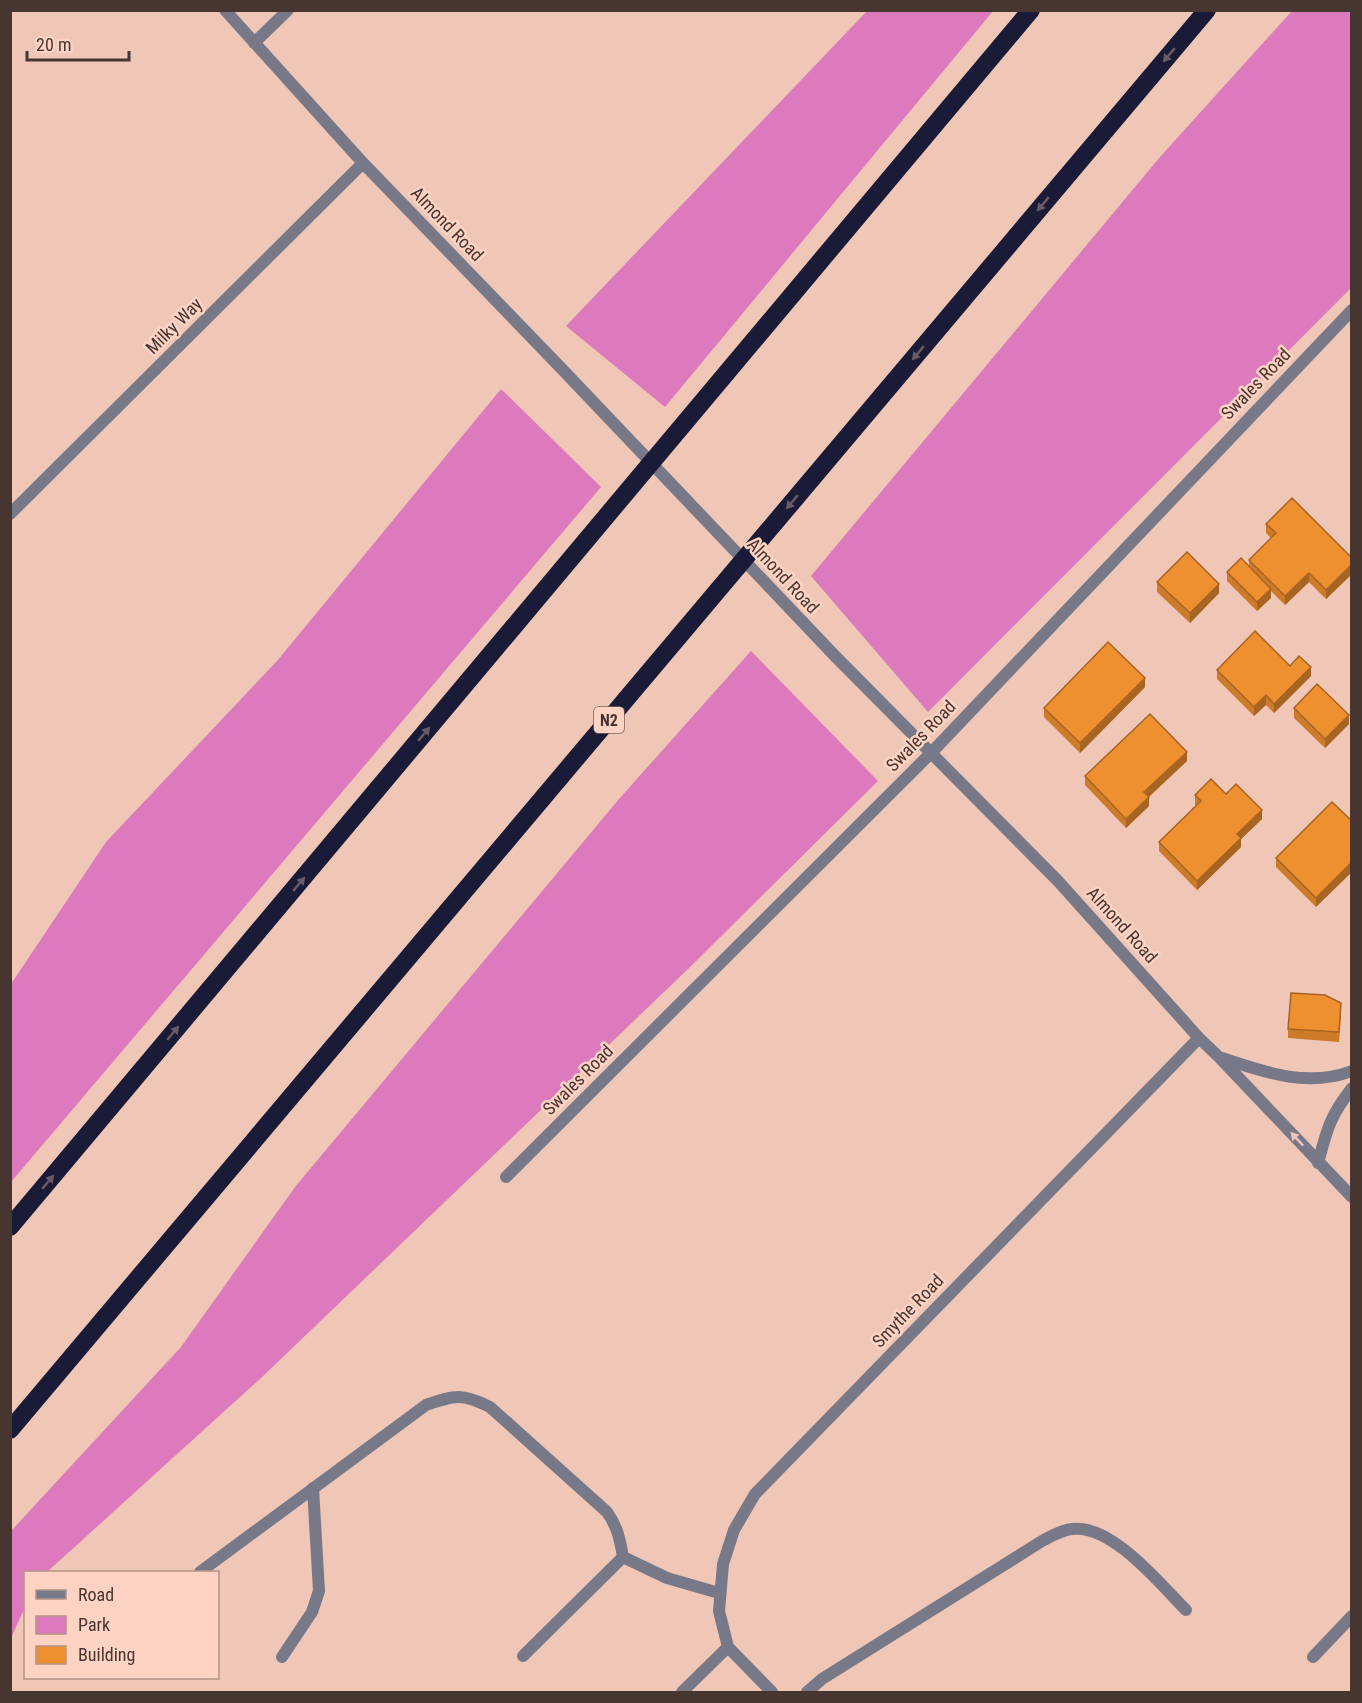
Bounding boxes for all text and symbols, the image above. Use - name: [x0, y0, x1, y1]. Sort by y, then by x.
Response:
- scale bar: [27, 24, 129, 62]
- text: 20 m: [36, 34, 71, 55]
- one-way arrow: [1163, 47, 1176, 62]
- street label: Almond Road: [407, 182, 488, 265]
- one-way arrow: [1037, 196, 1050, 212]
- street label: Milky Way: [141, 293, 207, 358]
- street label: Swales Road: [1217, 344, 1295, 424]
- one-way arrow: [912, 345, 925, 360]
- one-way arrow: [786, 495, 799, 510]
- street label: Almond Road: [743, 534, 823, 618]
- street label: Swales Road: [882, 696, 960, 776]
- road number: N2: [594, 707, 624, 733]
- one-way arrow: [417, 727, 430, 742]
- one-way arrow: [292, 876, 305, 892]
- street label: Almond Road: [1083, 882, 1162, 967]
- one-way arrow: [167, 1025, 180, 1041]
- street label: Swales Road: [538, 1040, 617, 1119]
- one-way arrow: [1290, 1132, 1304, 1146]
- one-way arrow: [41, 1175, 54, 1190]
- street label: Smythe Road: [868, 1270, 948, 1351]
- legend: [24, 1571, 219, 1679]
- text: Road: [78, 1584, 114, 1605]
- text: Park: [78, 1614, 110, 1635]
- text: Building: [78, 1644, 135, 1665]

